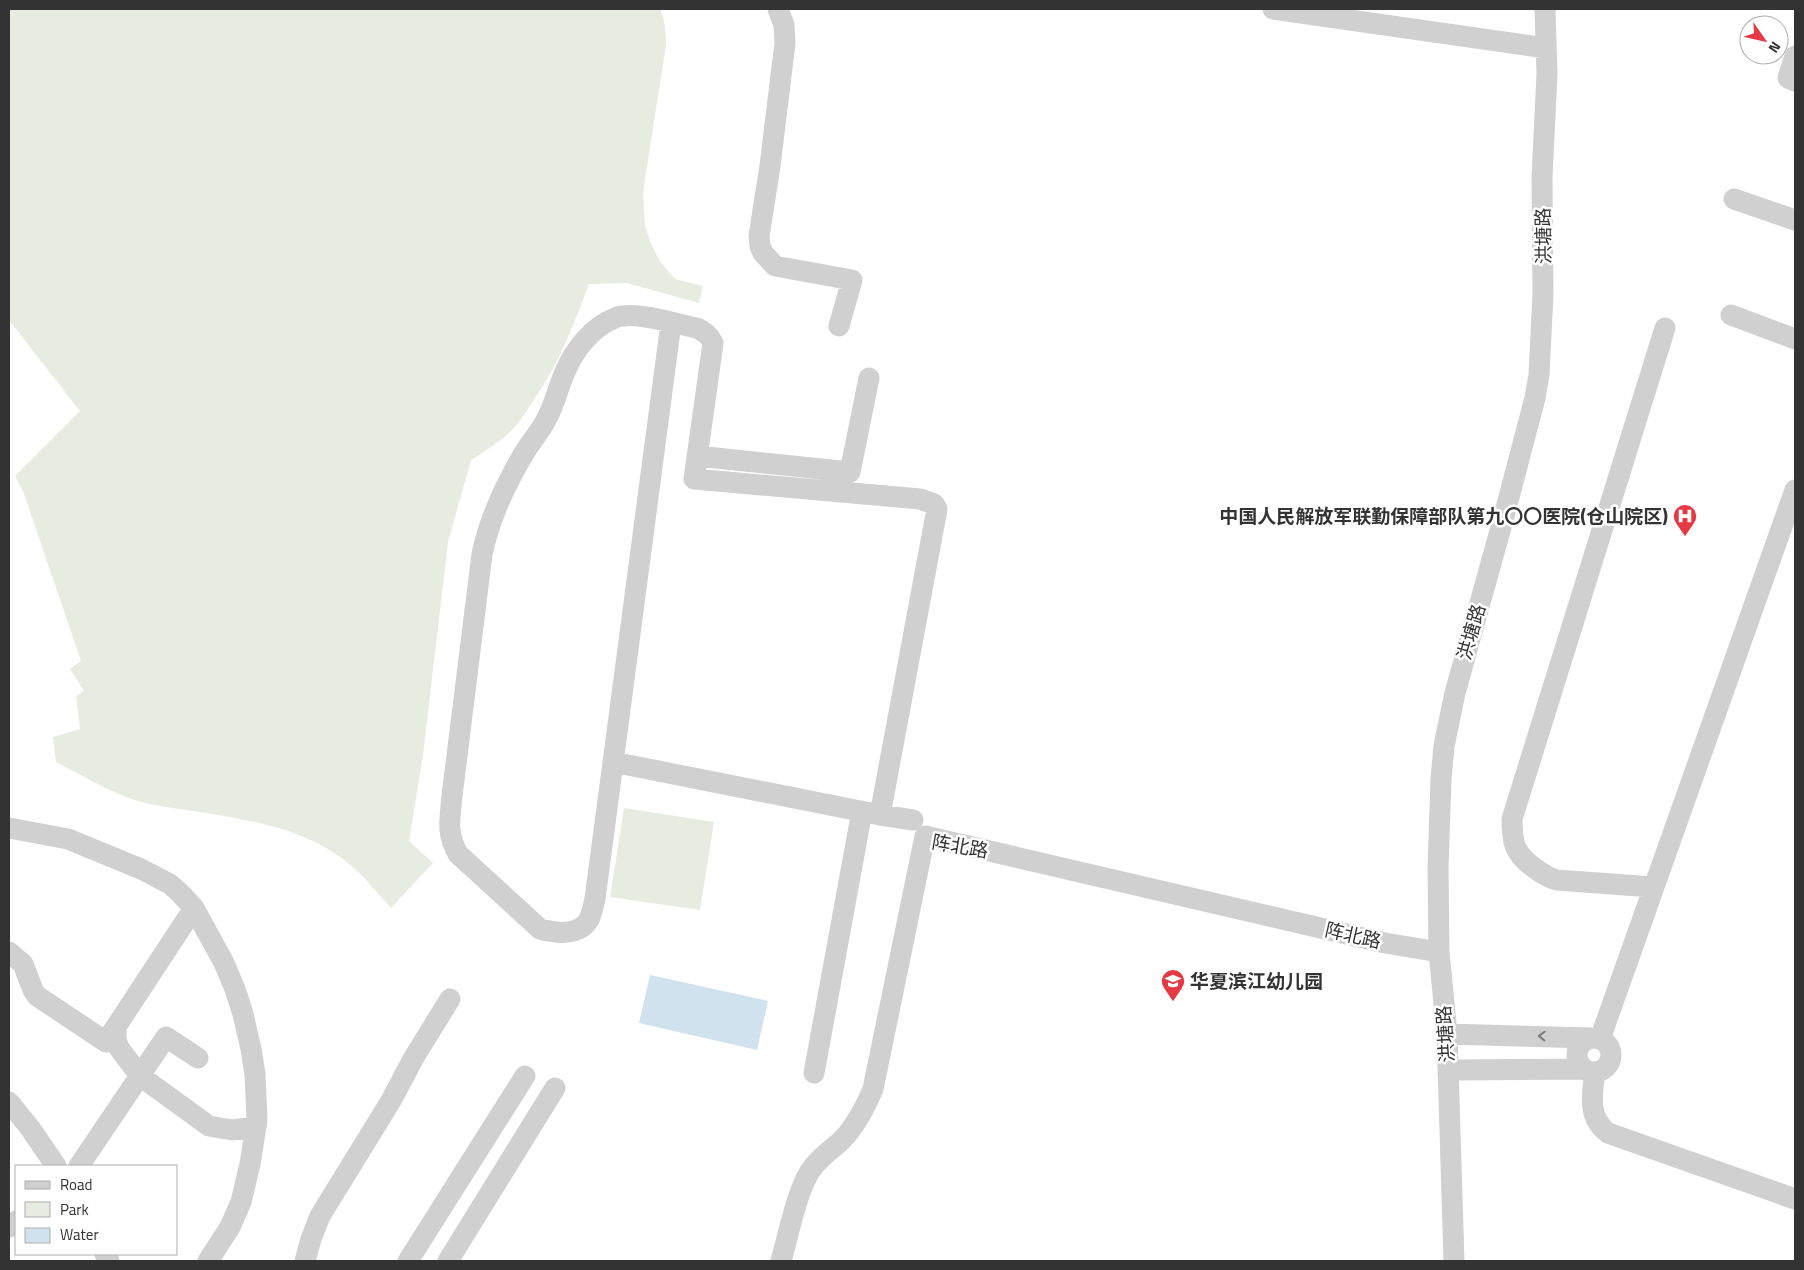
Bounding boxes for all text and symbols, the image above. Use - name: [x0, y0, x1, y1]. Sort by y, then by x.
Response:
- north arrow: [1739, 15, 1789, 65]
- text: N: [1764, 38, 1787, 57]
- street label: 洪塘路: [1528, 207, 1557, 265]
- place label: 中国人民解放军联勤保障部队第九〇〇医院(仓山院区): [1219, 501, 1668, 530]
- hospital icon: 中国人民解放军联勤保障部队第九〇〇医院(仓山院区): [1672, 503, 1698, 537]
- street label: 洪塘路: [1449, 600, 1492, 663]
- street label: 阵北路: [929, 826, 991, 865]
- street label: 阵北路: [1322, 914, 1384, 955]
- place label: 华夏滨江幼儿园: [1190, 966, 1323, 995]
- school or university icon: 华夏滨江幼儿园: [1160, 968, 1186, 1002]
- street label: 洪塘路: [1428, 1005, 1461, 1063]
- one-way arrow: [1538, 1031, 1546, 1042]
- legend: [15, 1165, 178, 1255]
- text: Road: [60, 1173, 92, 1196]
- text: Park: [60, 1198, 89, 1221]
- text: Water: [60, 1223, 99, 1246]

